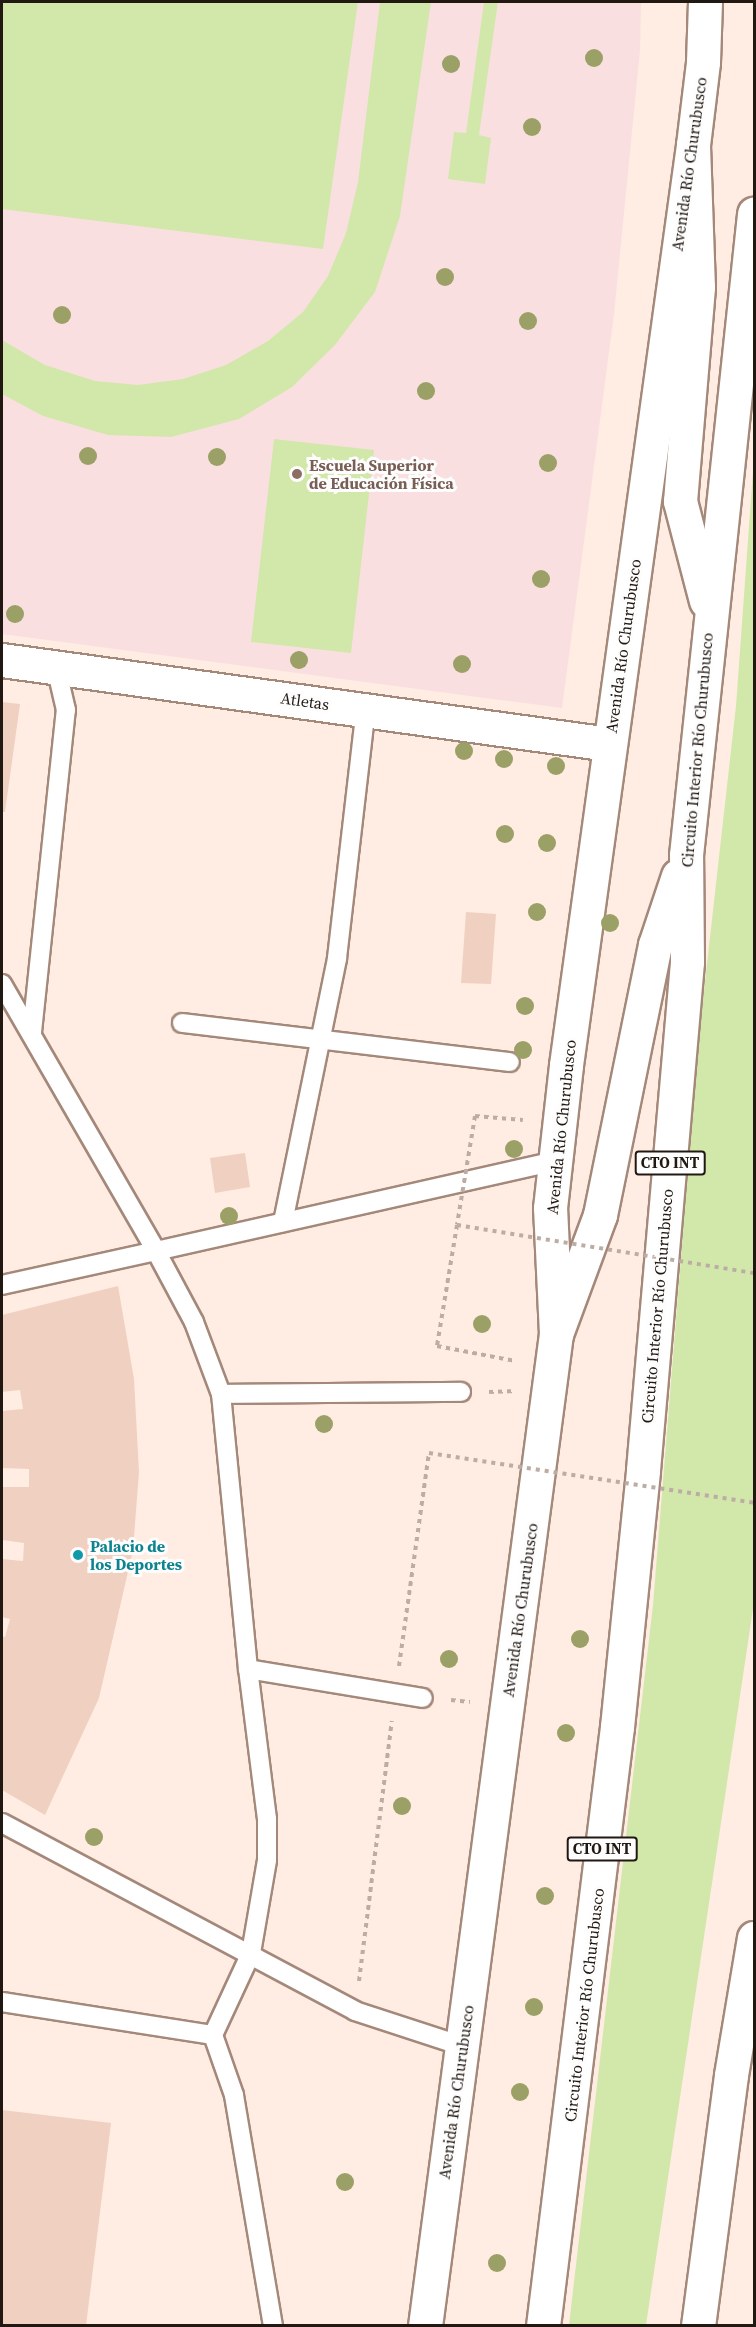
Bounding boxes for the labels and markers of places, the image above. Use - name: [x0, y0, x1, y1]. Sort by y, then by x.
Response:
- place label: Escuela Superior de Educación Física: [309, 455, 454, 493]
- marker: Escuela Superior de Educación Física: [290, 467, 304, 481]
- place label: Palacio de los Deportes: [90, 1536, 182, 1574]
- marker: Palacio de los Deportes: [71, 1548, 85, 1562]

